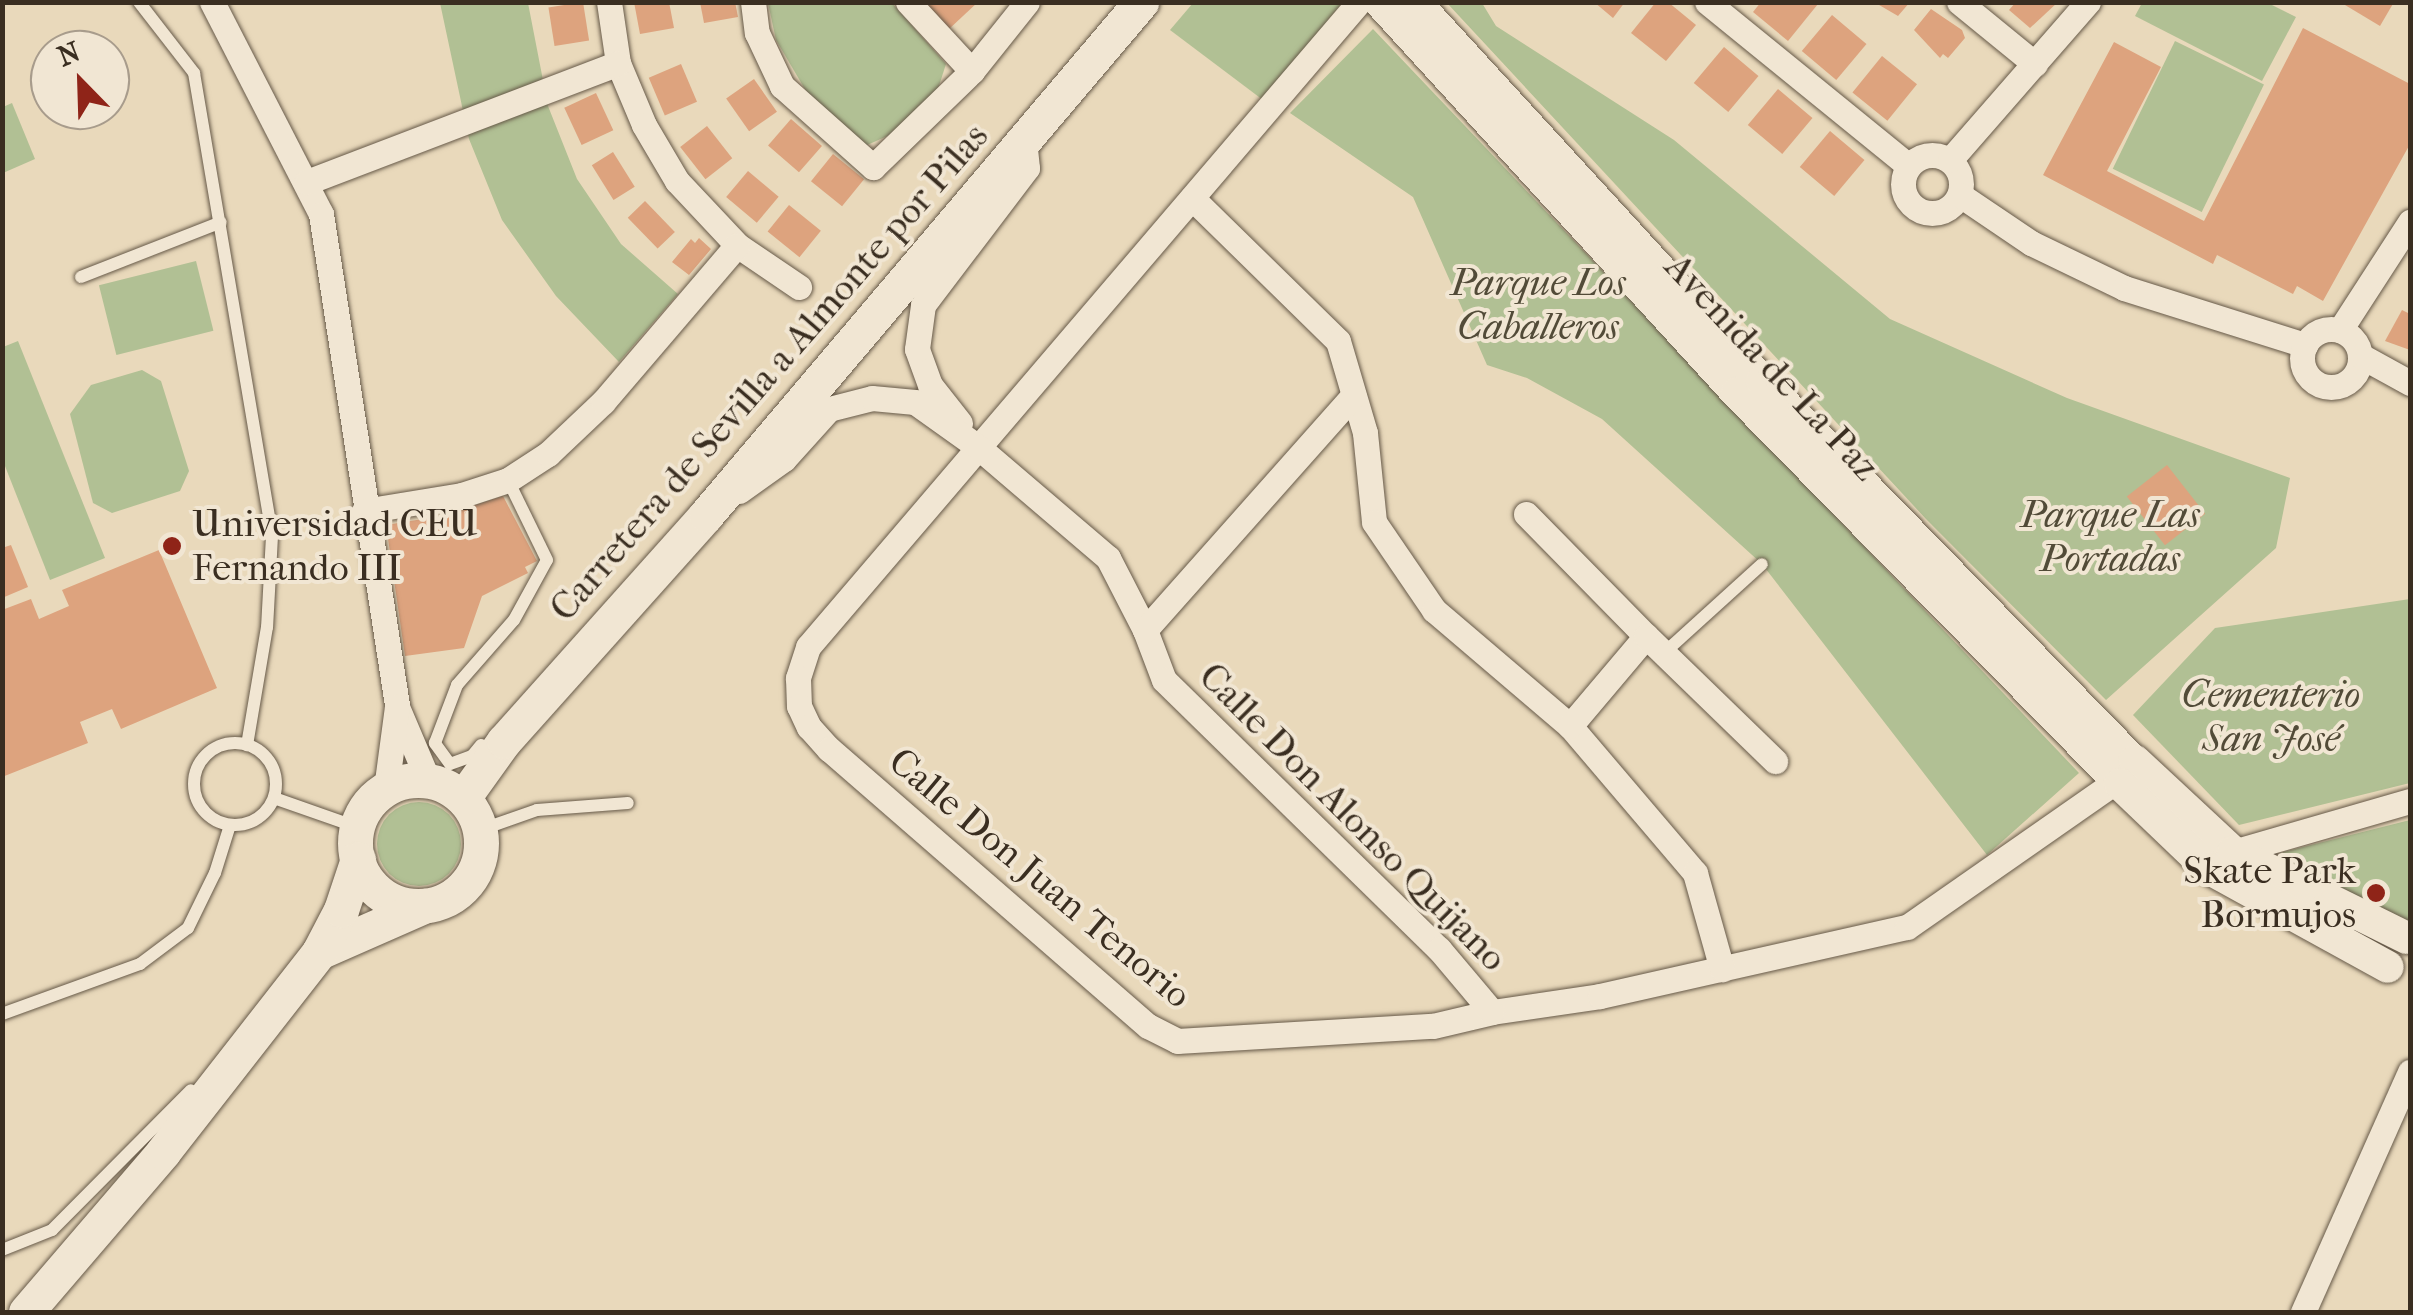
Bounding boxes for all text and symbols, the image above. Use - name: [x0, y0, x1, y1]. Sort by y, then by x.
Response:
- north arrow: [30, 30, 130, 130]
- text: N: [53, 34, 85, 73]
- street label: Carretera de Sevilla a Almonte por Pilas: [540, 114, 998, 630]
- street label: Avenida de La Paz: [1655, 244, 1889, 490]
- park label: Parque Los Caballeros: [1450, 260, 1626, 350]
- park label: Parque Las Portadas: [2020, 492, 2200, 582]
- place label: Universidad CEU Fernando III: [192, 501, 478, 590]
- marker: Universidad CEU Fernando III: [161, 535, 183, 557]
- street label: Calle Don Alonso Quijano: [1190, 654, 1516, 980]
- park label: Cementerio San José: [2182, 672, 2360, 762]
- street label: Calle Don Juan Tenorio: [880, 738, 1200, 1018]
- place label: Skate Park Bormujos: [2183, 848, 2356, 938]
- marker: Skate Park Bormujos: [2365, 882, 2387, 904]

